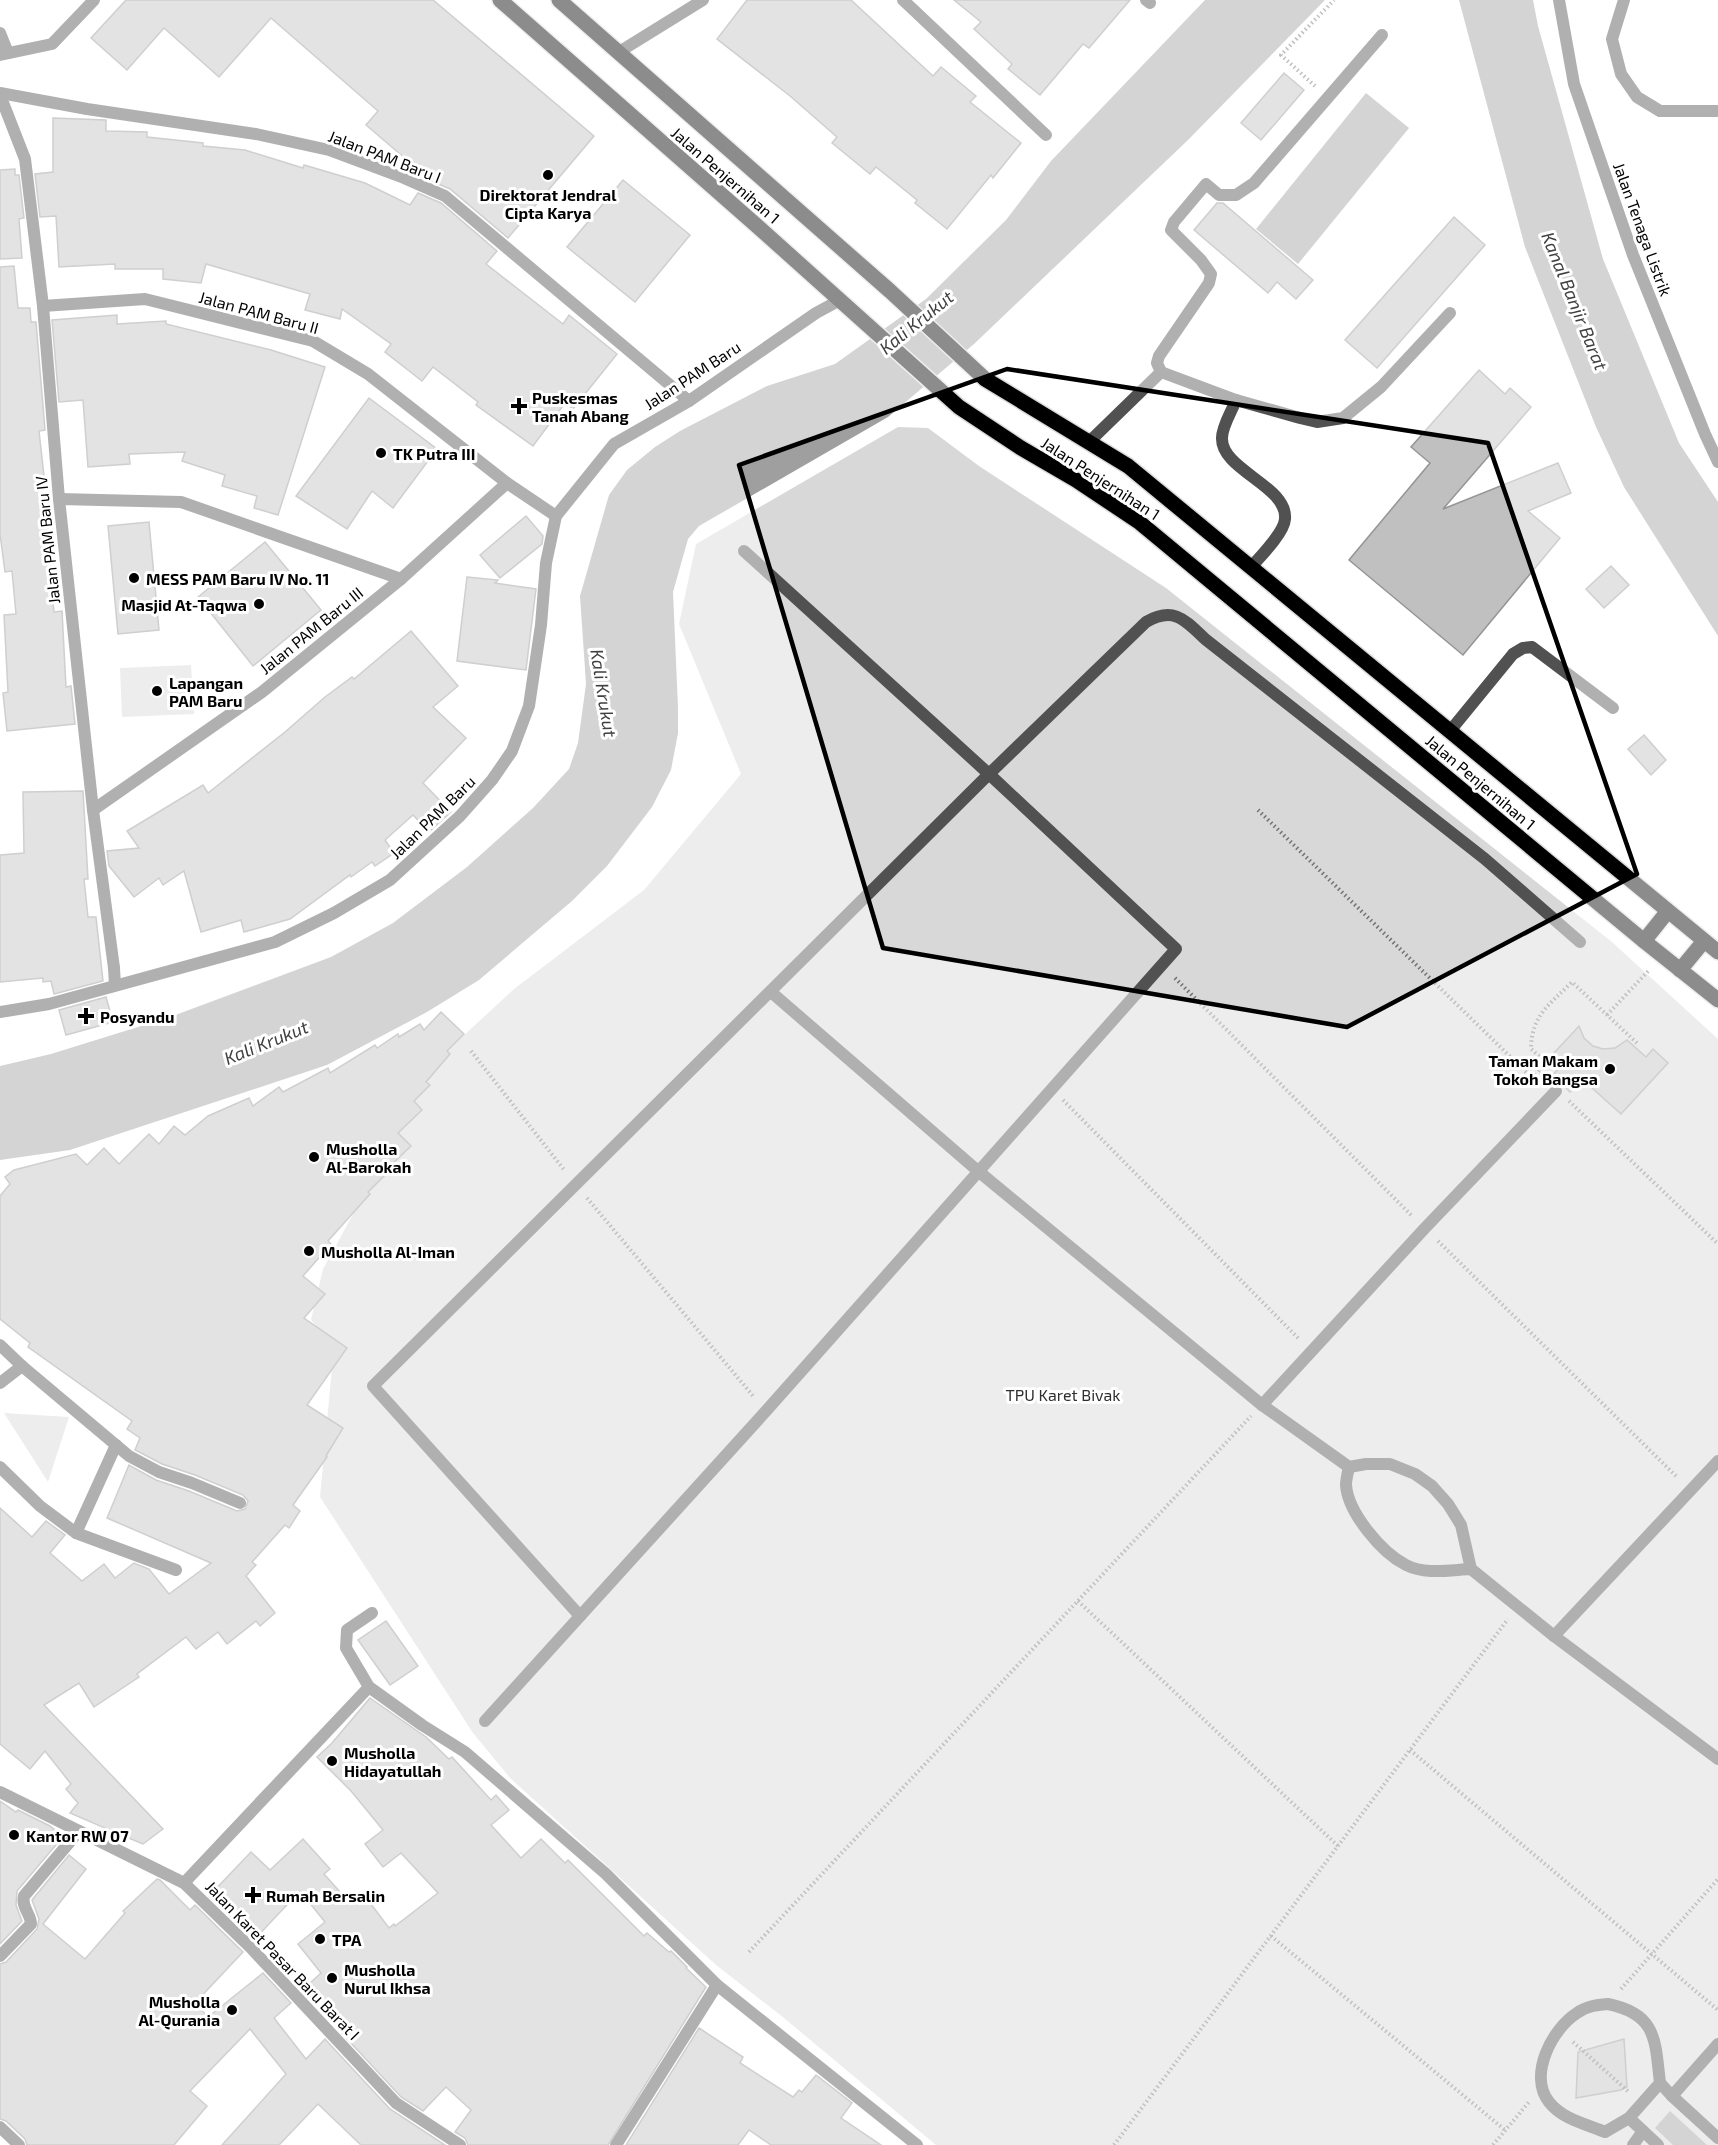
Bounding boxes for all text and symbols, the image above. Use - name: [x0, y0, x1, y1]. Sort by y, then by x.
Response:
- street label: Jalan Penjernihan 1: [667, 123, 784, 228]
- street label: Jalan PAM Baru I: [326, 126, 444, 186]
- street label: Jalan Tenaga Listrik: [1610, 160, 1676, 298]
- marker: Direktorat Jendral Cipta Karya: [541, 168, 555, 182]
- place label: Direktorat Jendral Cipta Karya: [480, 185, 617, 223]
- water label: Kanal Banjir Barat: [1537, 229, 1613, 374]
- water label: Kali Krukut: [875, 285, 958, 359]
- street label: Jalan PAM Baru II: [197, 287, 321, 337]
- street label: Jalan PAM Baru: [640, 337, 744, 413]
- place label: Puskesmas Tanah Abang: [532, 388, 629, 425]
- marker: Puskesmas Tanah Abang: [510, 397, 528, 415]
- street label: Jalan Penjernihan 1: [1038, 433, 1164, 524]
- place label: TK Putra III: [393, 444, 475, 463]
- marker: TK Putra III: [374, 446, 388, 460]
- street label: Jalan PAM Baru IV: [31, 475, 63, 605]
- place label: MESS PAM Baru IV No. 11: [146, 569, 329, 588]
- marker: MESS PAM Baru IV No. 11: [127, 571, 141, 585]
- street label: Jalan PAM Baru III: [255, 583, 367, 677]
- place label: Masjid At-Taqwa: [121, 595, 247, 614]
- marker: Masjid At-Taqwa: [252, 597, 266, 611]
- water label: Kali Krukut: [586, 647, 622, 739]
- place label: Lapangan PAM Baru: [169, 673, 243, 710]
- marker: Lapangan PAM Baru: [150, 684, 164, 698]
- street label: Jalan Penjernihan 1: [1422, 731, 1540, 834]
- street label: Jalan PAM Baru: [385, 772, 479, 862]
- marker: Posyandu: [77, 1007, 95, 1025]
- place label: Posyandu: [100, 1007, 174, 1027]
- water label: Kali Krukut: [221, 1015, 312, 1069]
- place label: Taman Makam Tokoh Bangsa: [1488, 1051, 1598, 1088]
- marker: Taman Makam Tokoh Bangsa: [1603, 1062, 1617, 1076]
- place label: Musholla Al-Barokah: [326, 1139, 411, 1176]
- marker: Musholla Al-Barokah: [307, 1150, 321, 1164]
- place label: Musholla Al-Iman: [321, 1242, 455, 1261]
- marker: Musholla Al-Iman: [302, 1244, 316, 1258]
- park label: TPU Karet Bivak: [1006, 1385, 1120, 1404]
- place label: Musholla Hidayatullah: [344, 1743, 441, 1781]
- marker: Musholla Hidayatullah: [325, 1754, 339, 1768]
- place label: Kantor RW 07: [26, 1826, 129, 1845]
- marker: Kantor RW 07: [7, 1828, 21, 1842]
- street label: Jalan Karet Pasar Baru Barat I: [202, 1877, 364, 2043]
- marker: Rumah Bersalin: [244, 1886, 262, 1904]
- place label: Rumah Bersalin: [266, 1886, 385, 1905]
- place label: TPA: [332, 1930, 362, 1949]
- marker: TPA: [313, 1932, 327, 1946]
- place label: Musholla Nurul Ikhsa: [344, 1960, 431, 1997]
- marker: Musholla Nurul Ikhsa: [325, 1971, 339, 1985]
- place label: Musholla Al-Qurania: [138, 1992, 220, 2030]
- marker: Musholla Al-Qurania: [225, 2003, 239, 2017]

